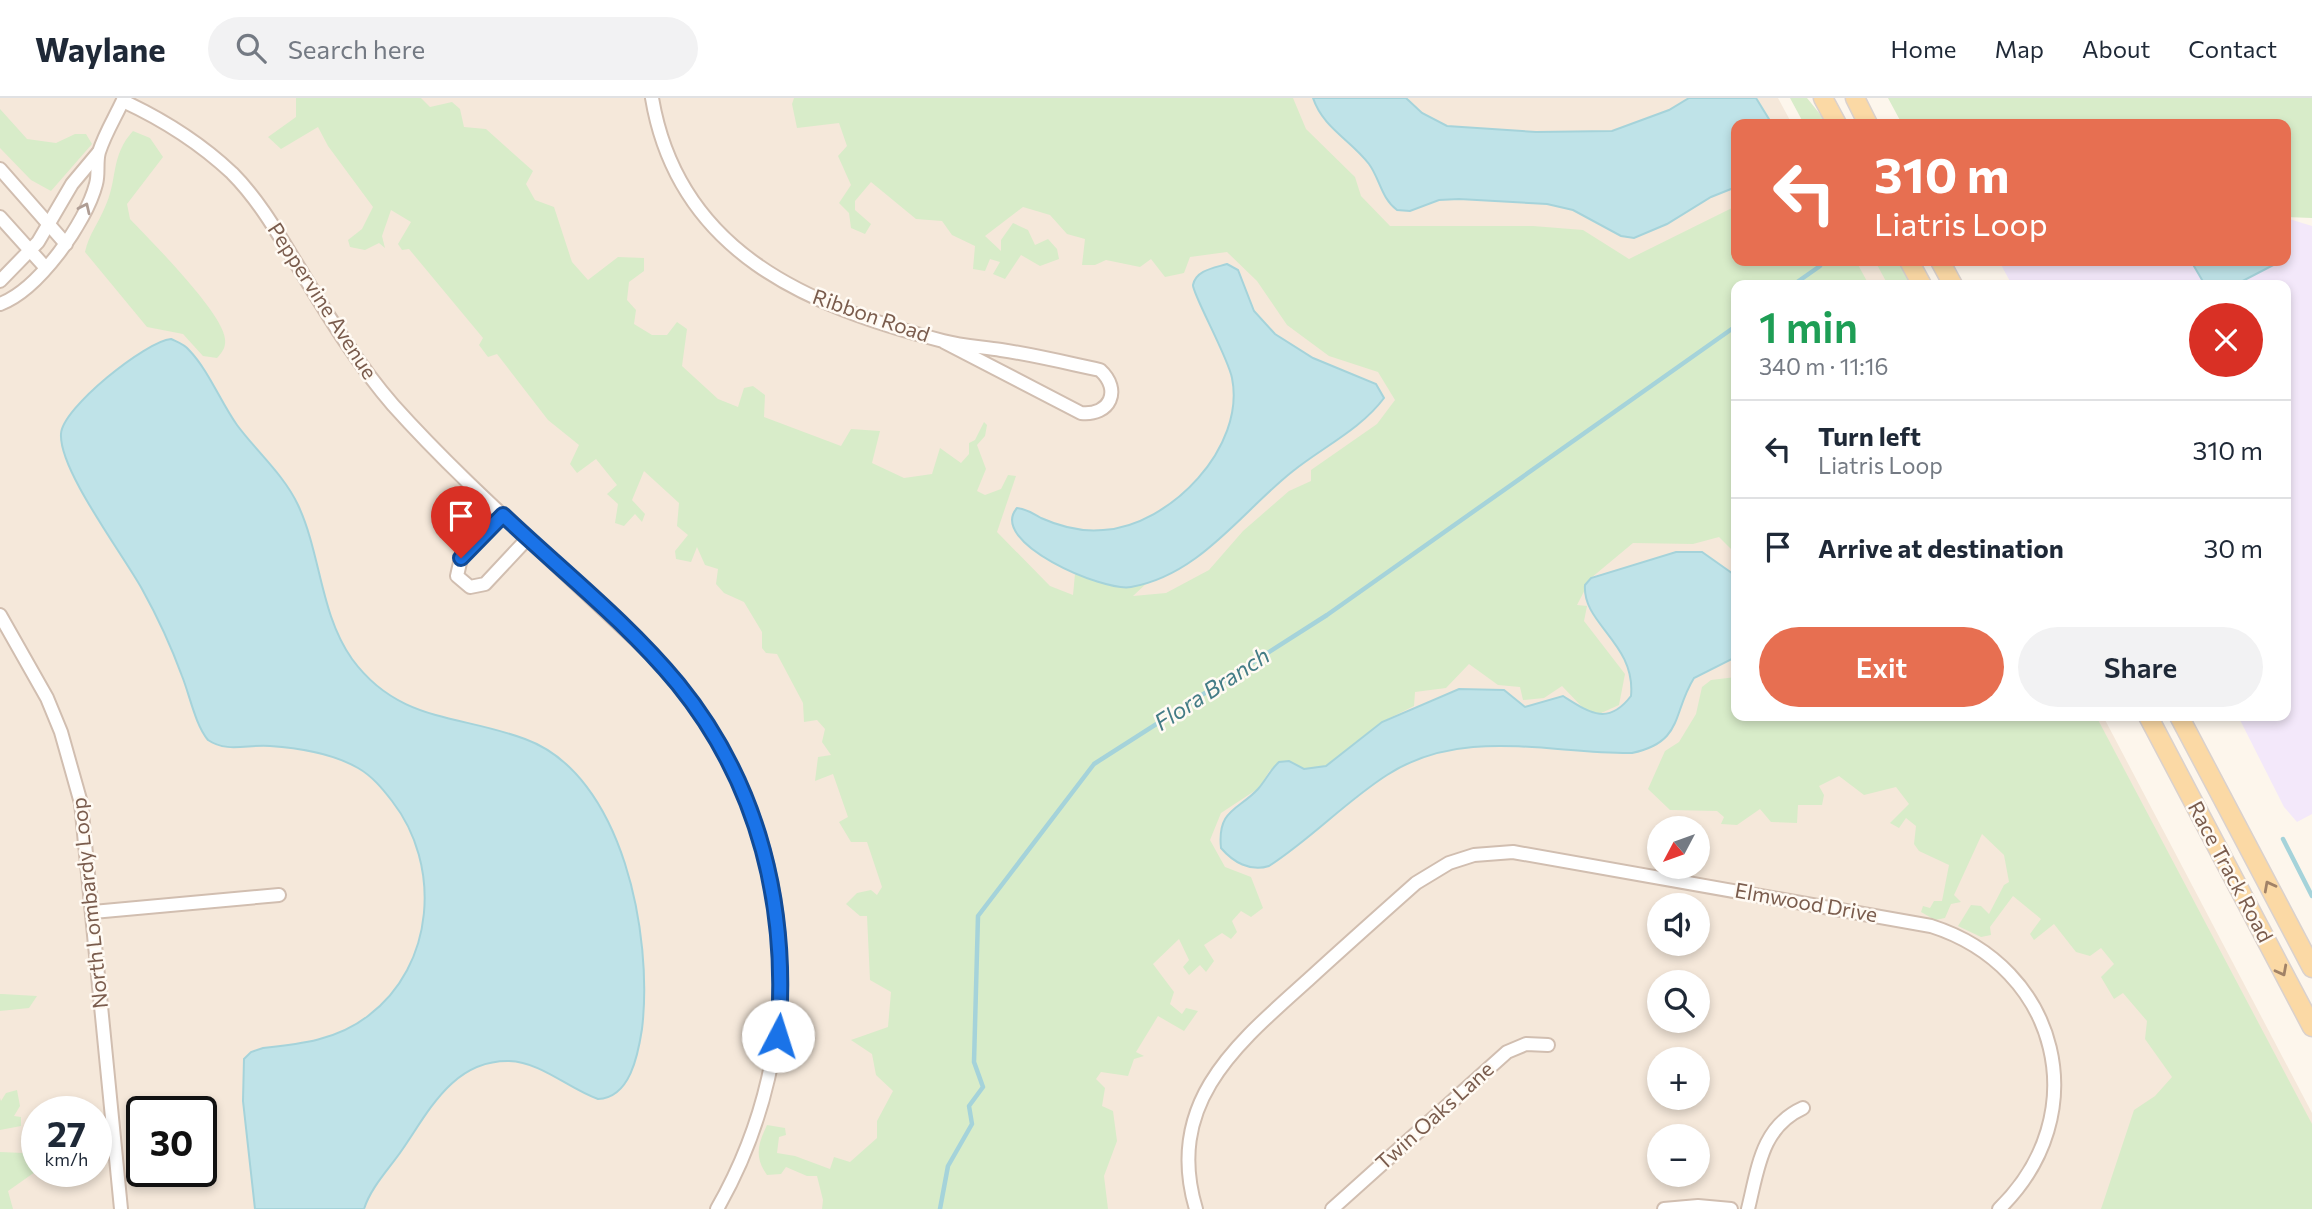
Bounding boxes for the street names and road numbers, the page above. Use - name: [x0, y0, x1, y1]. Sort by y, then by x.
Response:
- street label: Peppervine Avenue: [263, 217, 383, 383]
- street label: Ribbon Road: [810, 283, 933, 346]
- street label: North Lombardy Loop: [65, 796, 112, 1010]
- street label: Race Track Road: [2184, 796, 2279, 946]
- street label: Elmwood Drive: [1733, 877, 1879, 926]
- street label: Twin Oaks Lane: [1370, 1056, 1498, 1174]

